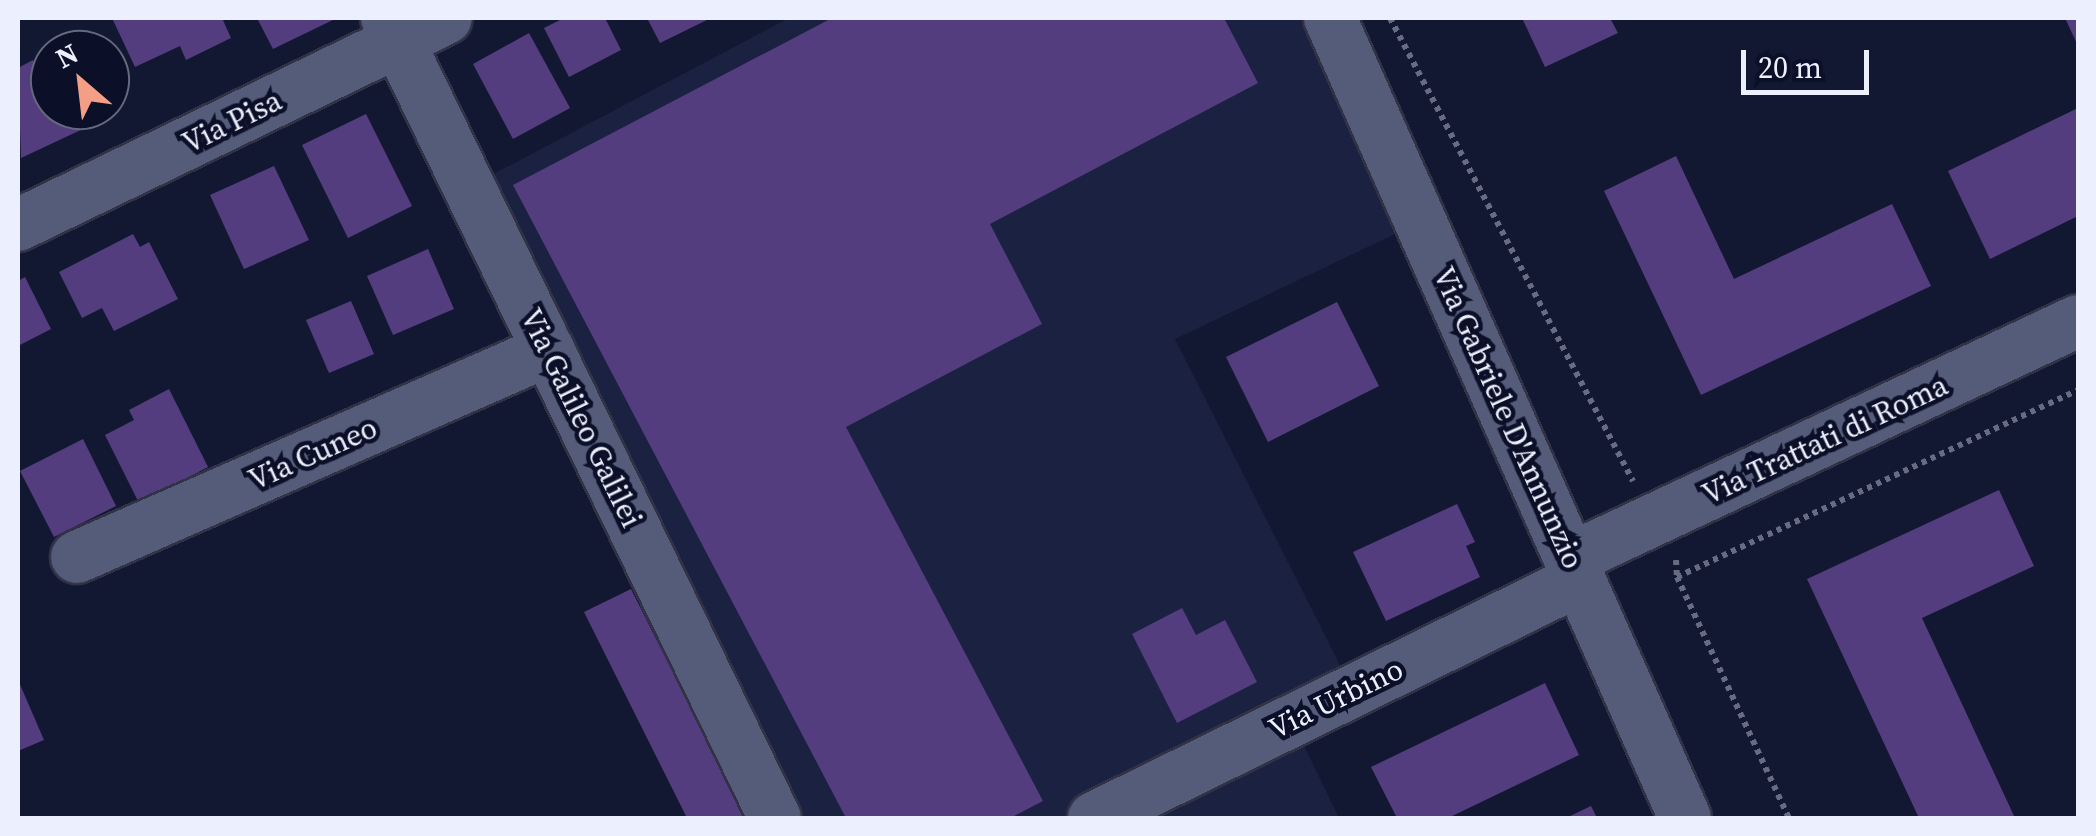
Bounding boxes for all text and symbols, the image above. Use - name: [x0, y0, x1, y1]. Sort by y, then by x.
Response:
- north arrow: [30, 30, 130, 130]
- scale bar: [1746, 30, 1874, 92]
- text: N: [49, 34, 85, 77]
- text: 20 m: [1758, 47, 1822, 88]
- street label: Via Pisa: [177, 83, 287, 161]
- street label: Via Gabriele D'Annunzio: [1425, 262, 1591, 574]
- street label: Via Galileo Galilei: [513, 303, 649, 533]
- street label: Via Trattati di Roma: [1696, 367, 1954, 513]
- street label: Via Cuneo: [243, 410, 383, 498]
- street label: Via Urbino: [1263, 651, 1409, 747]

